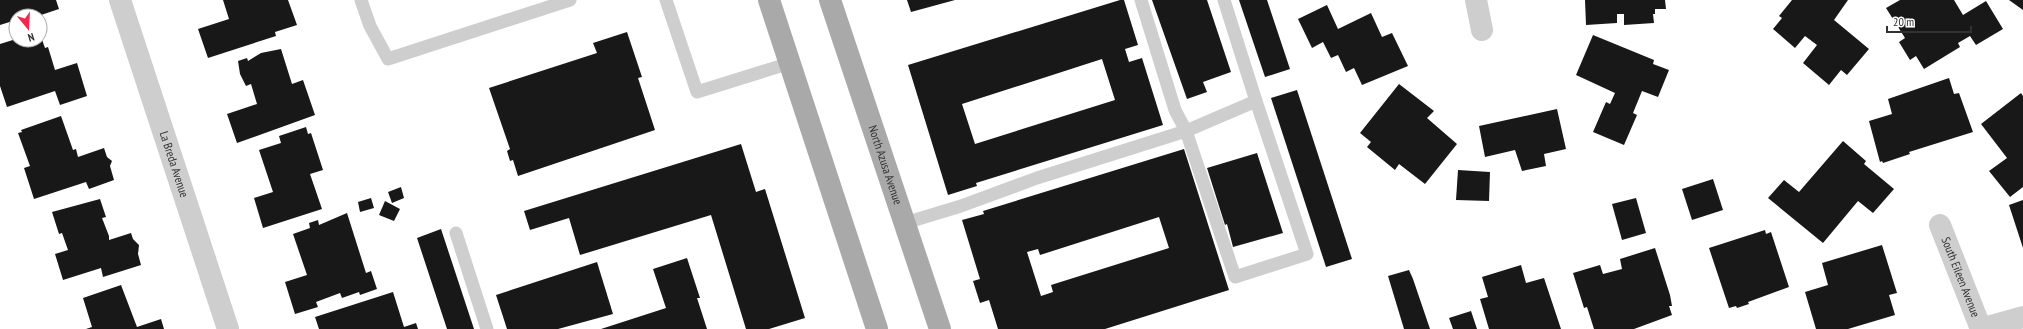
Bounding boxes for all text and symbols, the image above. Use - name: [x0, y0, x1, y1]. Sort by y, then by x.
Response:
- north arrow: [8, 8, 48, 48]
- scale bar: [1887, 8, 1971, 34]
- text: 20 m: [1893, 14, 1914, 29]
- text: N: [26, 30, 36, 45]
- street label: North Azusa Avenue: [865, 123, 906, 206]
- street label: La Breda Avenue: [157, 129, 192, 199]
- street label: South Eileen Avenue: [1938, 235, 1984, 319]

